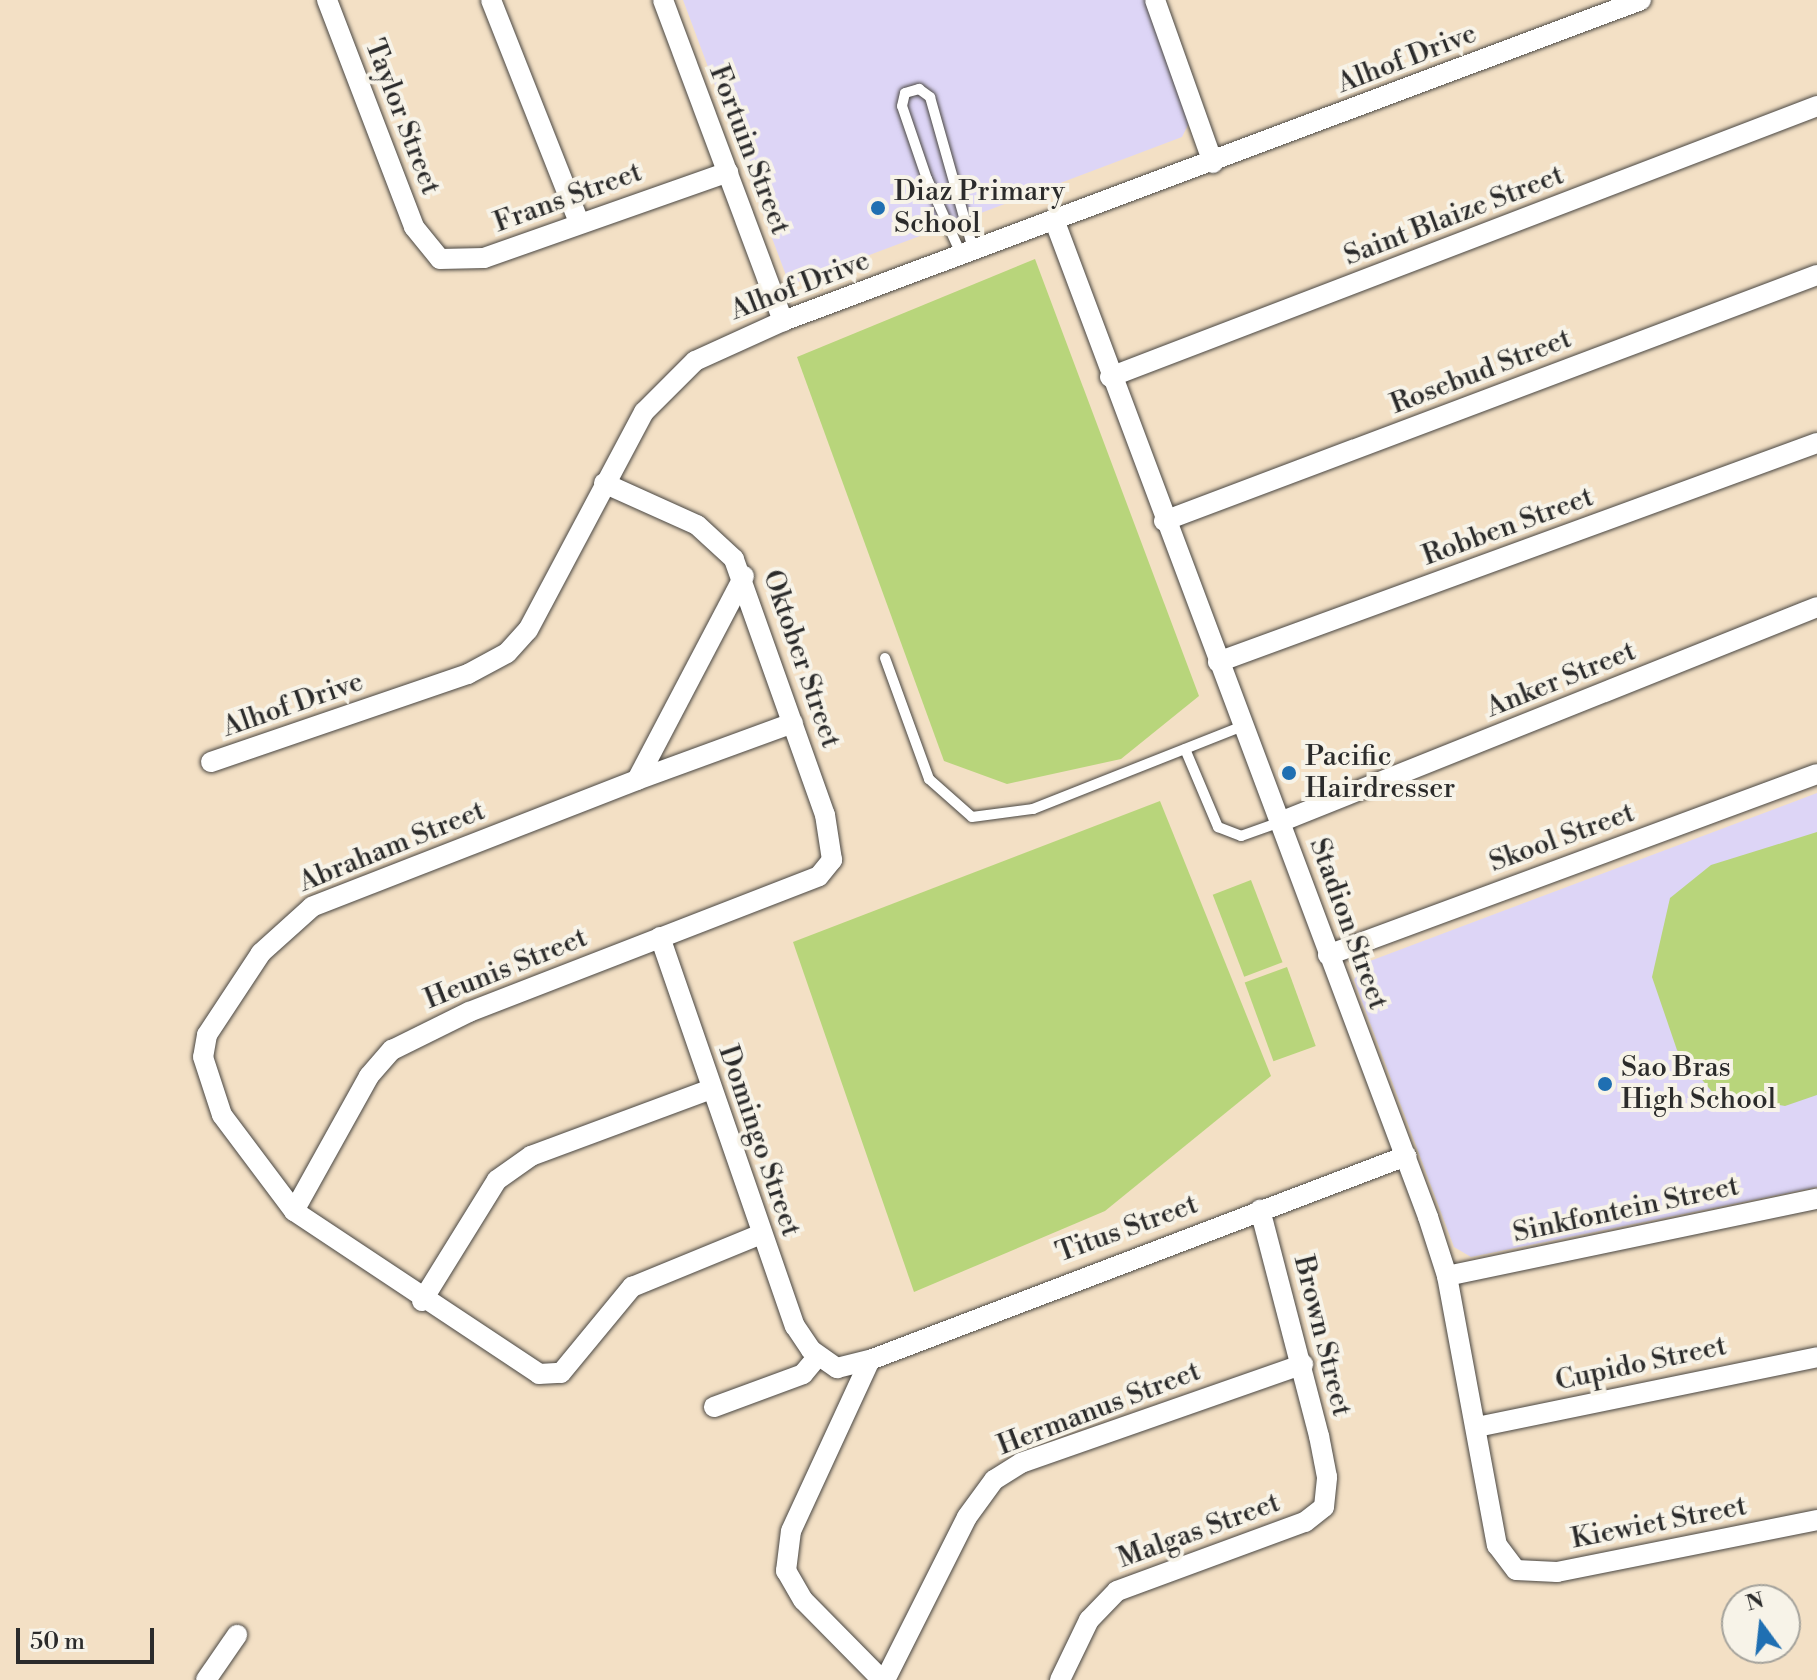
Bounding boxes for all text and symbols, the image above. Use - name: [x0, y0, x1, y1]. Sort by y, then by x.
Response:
- street label: Alhof Drive: [1333, 17, 1481, 101]
- street label: Taylor Street: [357, 35, 447, 199]
- street label: Fortuin Street: [701, 61, 797, 239]
- street label: Frans Street: [489, 156, 647, 240]
- street label: Saint Blaize Street: [1339, 159, 1569, 273]
- place label: Diaz Primary School: [894, 175, 1065, 241]
- marker: Diaz Primary School: [869, 199, 887, 217]
- street label: Alhof Drive: [726, 244, 874, 328]
- street label: Rosebud Street: [1386, 322, 1576, 422]
- street label: Robben Street: [1418, 481, 1598, 573]
- street label: Oktober Street: [755, 566, 847, 752]
- street label: Anker Street: [1481, 635, 1641, 725]
- street label: Alhof Drive: [218, 665, 368, 745]
- place label: Pacific Hairdresser: [1305, 740, 1455, 806]
- marker: Pacific Hairdresser: [1280, 764, 1298, 782]
- street label: Abraham Street: [294, 794, 490, 900]
- street label: Skool Street: [1485, 796, 1639, 880]
- street label: Stadion Street: [1301, 834, 1395, 1014]
- street label: Heunis Street: [420, 921, 592, 1017]
- street label: Domingo Street: [711, 1041, 807, 1241]
- place label: Sao Bras High School: [1621, 1051, 1776, 1117]
- marker: Sao Bras High School: [1596, 1075, 1614, 1093]
- street label: Sinkfontein Street: [1510, 1170, 1742, 1250]
- street label: Titus Street: [1052, 1188, 1202, 1270]
- street label: Brown Street: [1286, 1252, 1358, 1420]
- street label: Cupido Street: [1552, 1329, 1730, 1399]
- street label: Hermanus Street: [993, 1355, 1205, 1463]
- street label: Malgas Street: [1113, 1486, 1285, 1576]
- street label: Kiewiet Street: [1568, 1490, 1750, 1556]
- north arrow: [1721, 1584, 1801, 1664]
- text: N: [1743, 1587, 1767, 1618]
- scale bar: [20, 1612, 158, 1662]
- text: 50 m: [30, 1627, 85, 1657]

